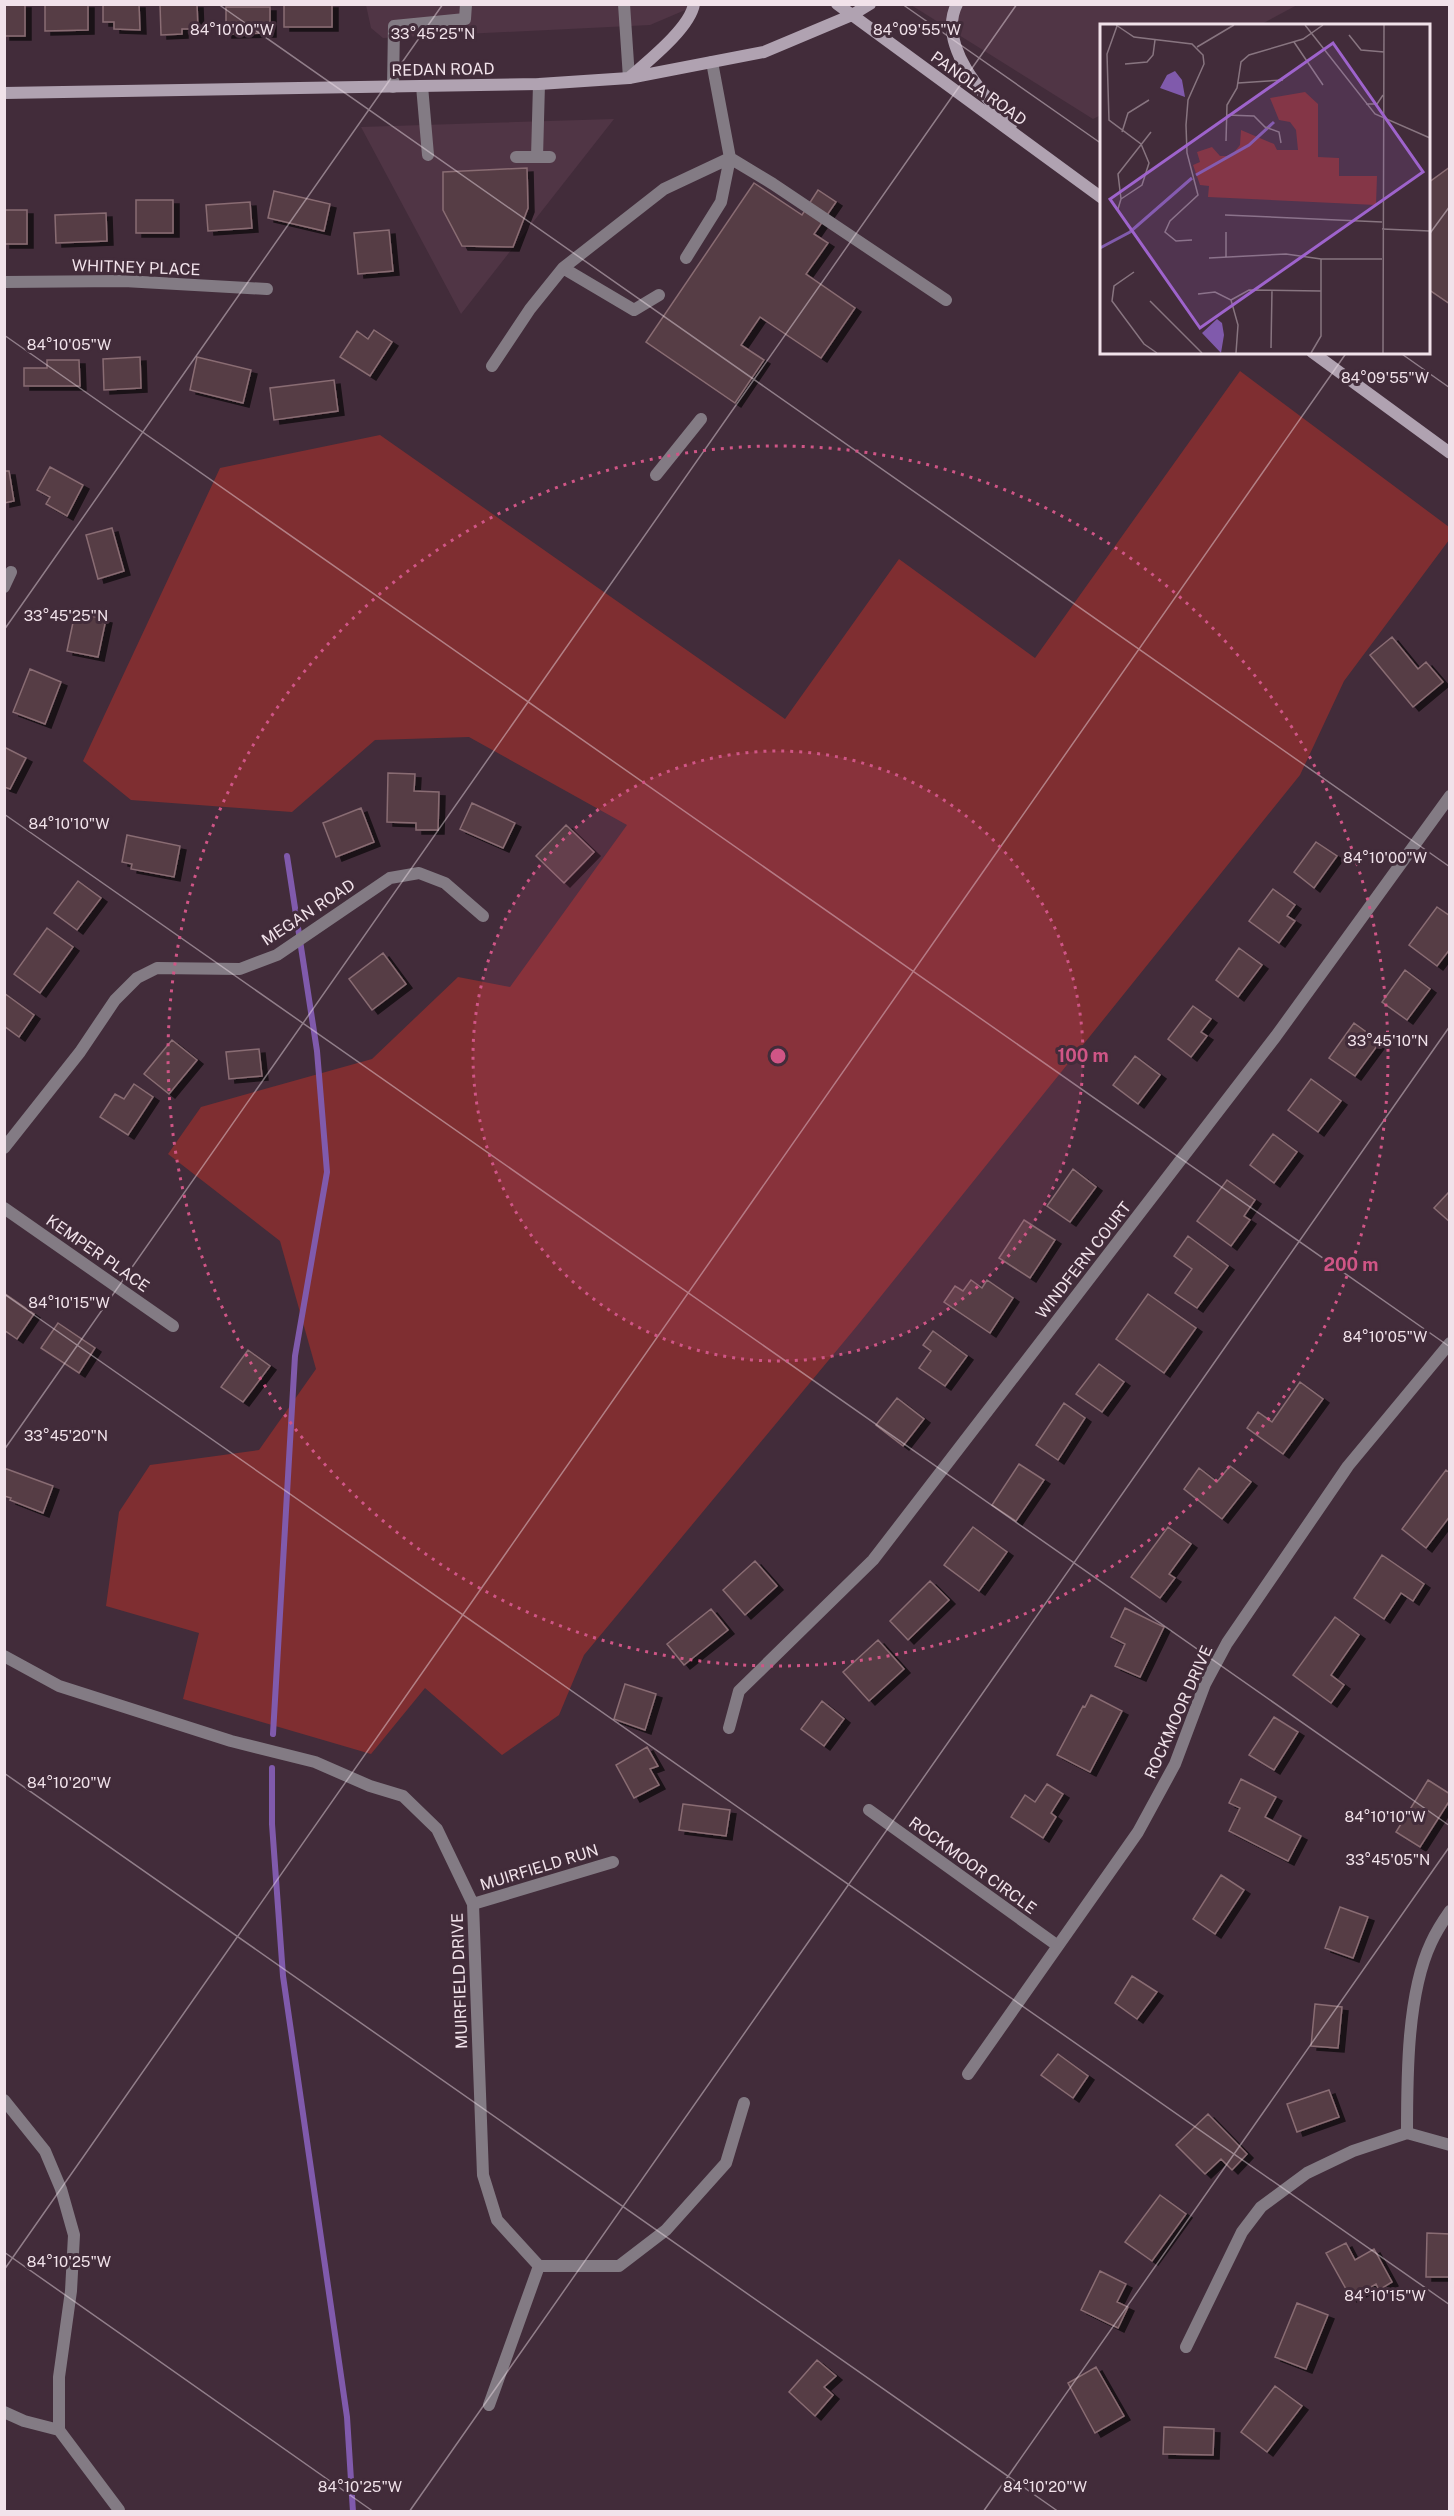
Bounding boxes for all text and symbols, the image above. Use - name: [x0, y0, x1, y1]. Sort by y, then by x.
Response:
- text: 84°10'00"W: [190, 21, 274, 38]
- text: 84°09'55"W: [873, 21, 961, 38]
- inset map: [1100, 24, 1430, 354]
- text: 33°45'25"N: [391, 25, 475, 42]
- street label: PANOLA ROAD: [927, 47, 1030, 129]
- street label: REDAN ROAD: [391, 59, 495, 80]
- street label: WHITNEY PLACE: [71, 256, 201, 279]
- text: 84°10'05"W: [27, 336, 111, 353]
- text: 84°09'55"W: [1341, 369, 1429, 386]
- text: 33°45'25"N: [24, 607, 108, 624]
- text: 84°10'10"W: [28, 815, 110, 832]
- text: 84°10'00"W: [1343, 849, 1427, 866]
- street label: MEGAN ROAD: [258, 875, 359, 950]
- text: 33°45'10"N: [1347, 1032, 1429, 1049]
- text: 100 m: [1057, 1045, 1109, 1066]
- centre of rings: [768, 1046, 788, 1066]
- street label: WINDFERN COURT: [1032, 1198, 1135, 1323]
- street label: KEMPER PLACE: [43, 1211, 153, 1296]
- text: 200 m: [1324, 1254, 1378, 1275]
- text: 84°10'15"W: [28, 1294, 110, 1311]
- text: 84°10'05"W: [1343, 1328, 1427, 1345]
- text: 33°45'20"N: [24, 1427, 108, 1444]
- street label: ROCKMOOR DRIVE: [1141, 1643, 1216, 1782]
- text: 84°10'20"W: [27, 1774, 111, 1791]
- text: 84°10'10"W: [1344, 1808, 1426, 1825]
- street label: ROCKMOOR CIRCLE: [905, 1813, 1040, 1918]
- street label: MUIRFIELD RUN: [478, 1840, 601, 1895]
- text: 33°45'05"N: [1346, 1851, 1430, 1868]
- street label: MUIRFIELD DRIVE: [448, 1913, 471, 2049]
- text: 84°10'25"W: [27, 2253, 111, 2270]
- text: 84°10'15"W: [1344, 2287, 1426, 2304]
- text: 84°10'25"W: [318, 2478, 402, 2495]
- text: 84°10'20"W: [1003, 2478, 1087, 2495]

